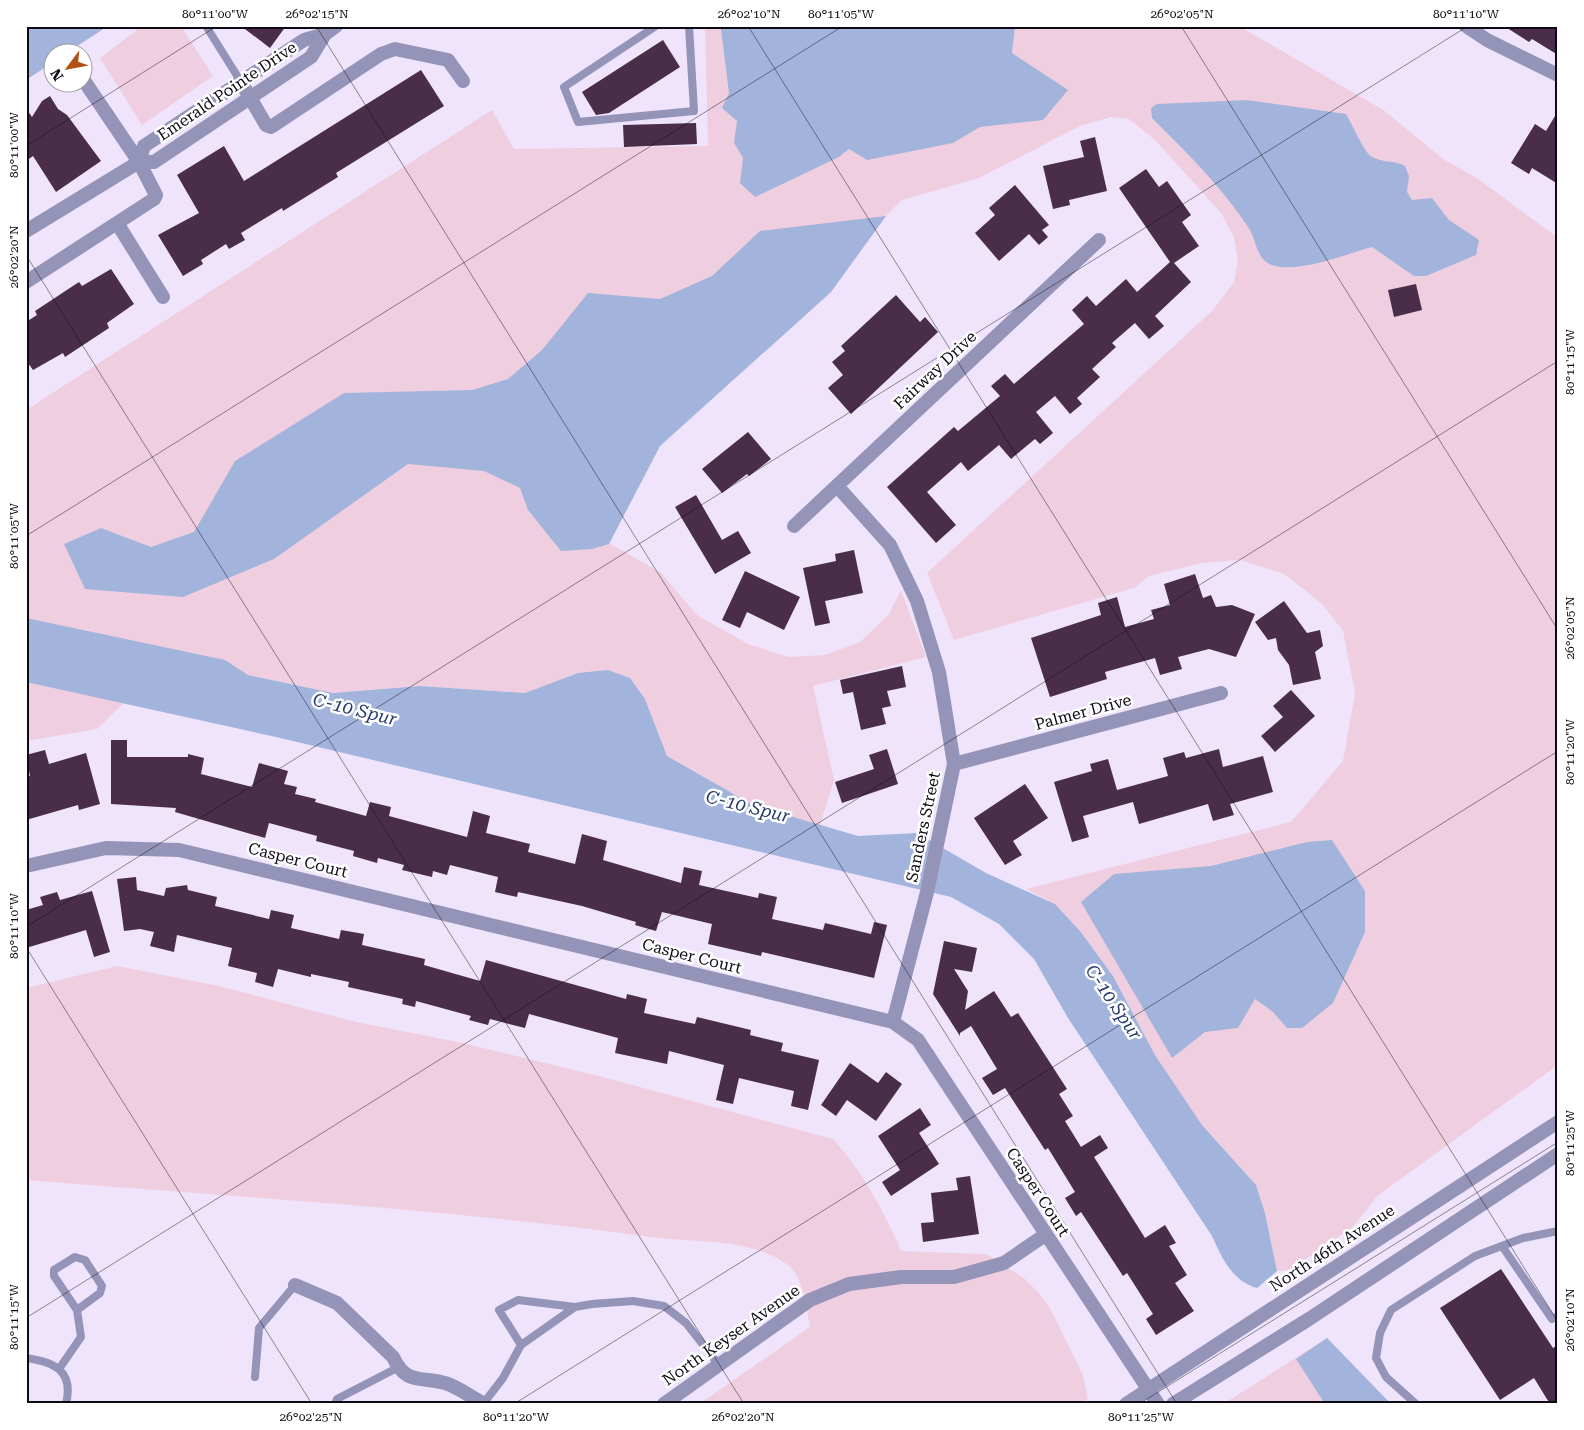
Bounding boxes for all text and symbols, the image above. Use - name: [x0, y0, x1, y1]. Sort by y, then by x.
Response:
- text: 80°11'00"W: [182, 7, 249, 21]
- text: 26°02'15"N: [285, 7, 349, 21]
- text: 26°02'10"N: [717, 7, 781, 21]
- text: 80°11'05"W: [808, 7, 875, 21]
- text: 26°02'05"N: [1150, 7, 1214, 21]
- text: 80°11'10"W: [1433, 7, 1500, 21]
- street label: Emerald Pointe Drive: [154, 37, 300, 145]
- north arrow: [42, 42, 92, 92]
- text: N: [47, 66, 67, 84]
- text: 80°11'00"W: [7, 111, 21, 178]
- text: 26°02'20"N: [7, 225, 21, 289]
- street label: Fairway Drive: [890, 327, 980, 413]
- text: 80°11'15"W: [1563, 328, 1577, 395]
- text: 80°11'05"W: [7, 502, 21, 569]
- text: 26°02'05"N: [1563, 596, 1577, 660]
- water label: C-10 Spur: [311, 688, 400, 730]
- street label: Palmer Drive: [1033, 690, 1134, 734]
- text: 80°11'20"W: [1563, 718, 1577, 785]
- street label: Sanders Street: [902, 770, 944, 884]
- water label: C-10 Spur: [704, 785, 793, 827]
- street label: Casper Court: [246, 838, 350, 882]
- text: 80°11'10"W: [7, 892, 21, 959]
- street label: Casper Court: [640, 934, 744, 978]
- water label: C-10 Spur: [1081, 961, 1147, 1044]
- text: 80°11'25"W: [1563, 1109, 1577, 1176]
- street label: Casper Court: [1002, 1144, 1074, 1240]
- street label: North 46th Avenue: [1266, 1200, 1398, 1296]
- street label: North Keyser Avenue: [659, 1280, 803, 1390]
- text: 80°11'15"W: [7, 1283, 21, 1350]
- text: 26°02'10"N: [1563, 1288, 1577, 1352]
- text: 26°02'25"N: [279, 1410, 343, 1424]
- text: 80°11'20"W: [483, 1410, 550, 1424]
- text: 26°02'20"N: [711, 1410, 775, 1424]
- text: 80°11'25"W: [1108, 1410, 1175, 1424]

